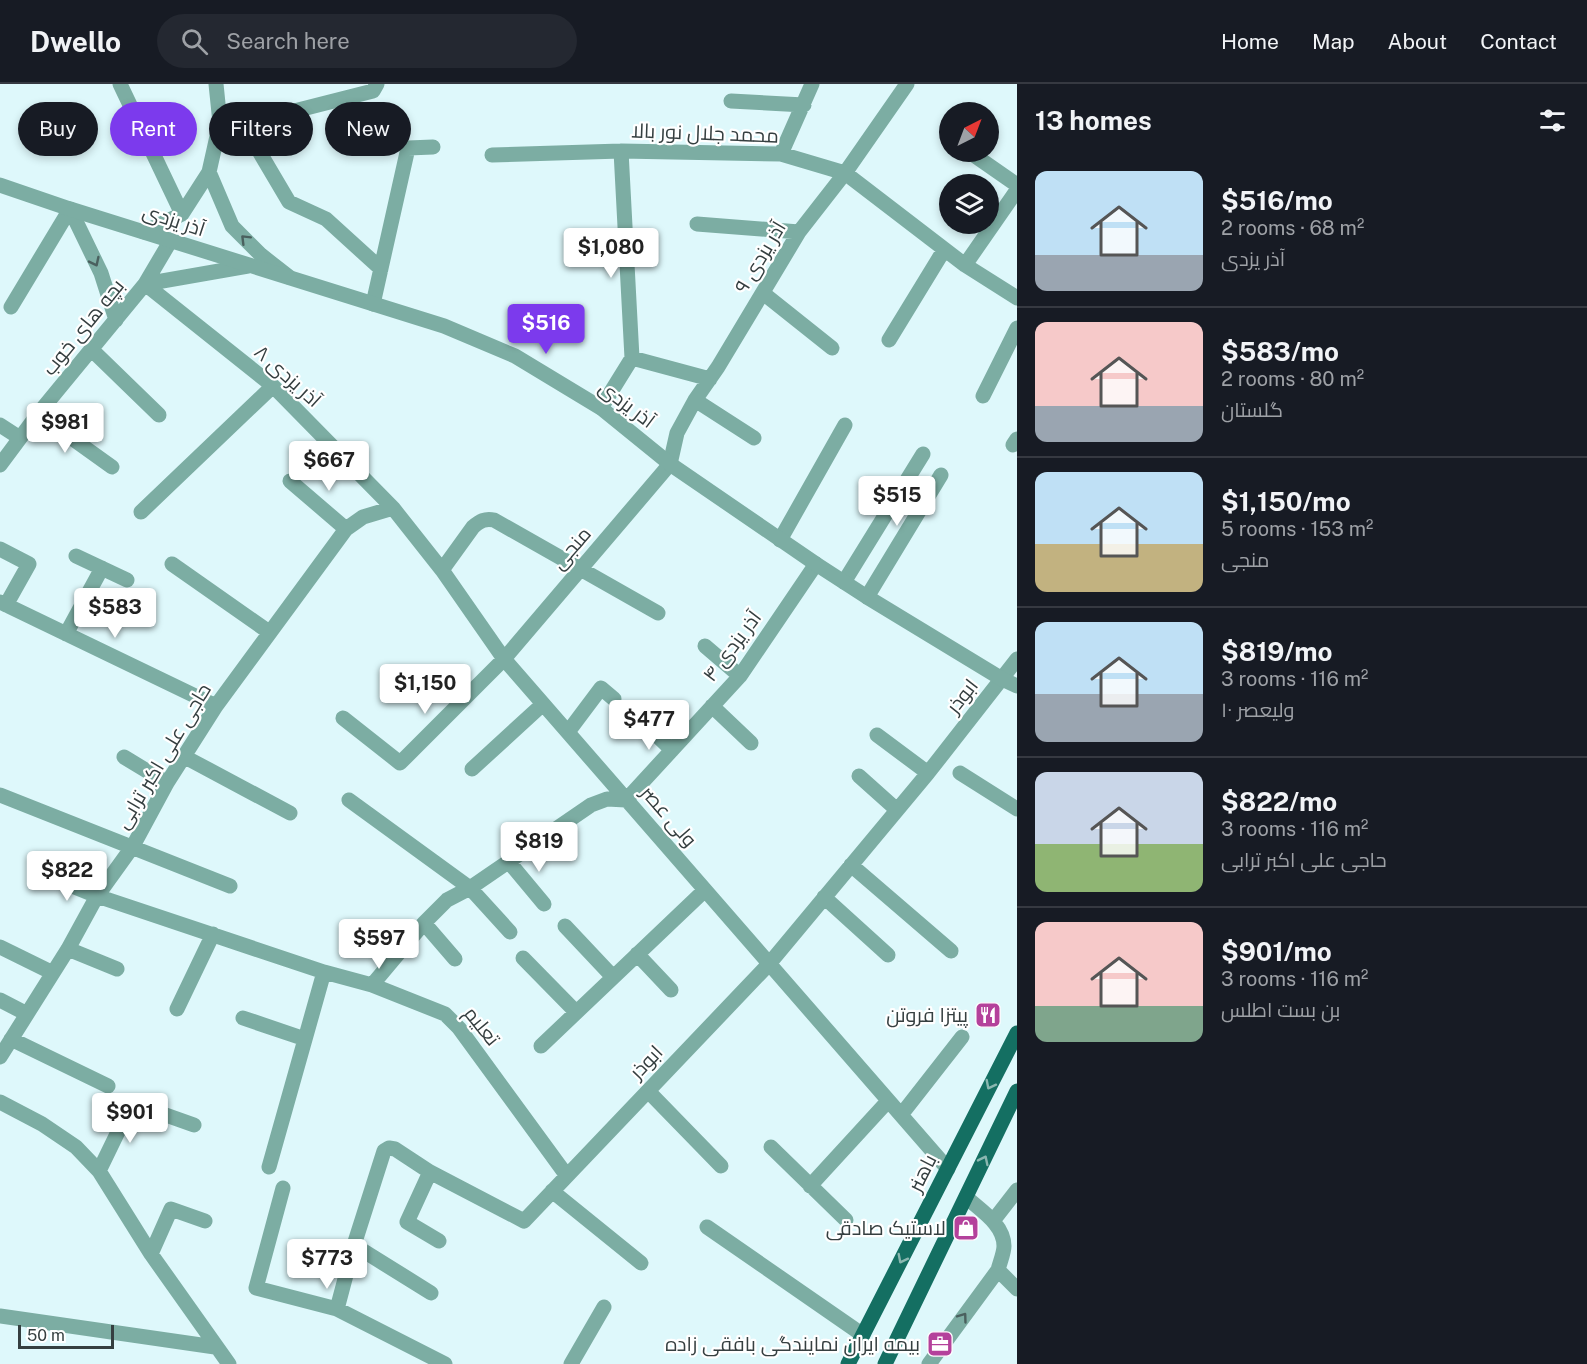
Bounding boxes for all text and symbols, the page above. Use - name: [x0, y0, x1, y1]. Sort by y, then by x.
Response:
- search box: [157, 14, 577, 68]
- text: Dwello: [30, 25, 121, 58]
- icon: search: [178, 25, 211, 58]
- text: Search here: [226, 28, 350, 54]
- text: Home: [1221, 29, 1279, 54]
- text: Map: [1312, 29, 1355, 54]
- text: About: [1388, 29, 1447, 54]
- text: Contact: [1480, 29, 1557, 54]
- chip: Buy: [18, 102, 98, 156]
- chip: Rent: [110, 102, 197, 156]
- chip: Filters: [209, 102, 313, 156]
- chip: New: [325, 102, 411, 156]
- north arrow: [939, 102, 999, 162]
- map controls: [939, 102, 999, 234]
- icon: filters: [1536, 104, 1569, 137]
- text: 13 homes: [1035, 105, 1152, 136]
- street label: محمد جلال نور بالا: [631, 118, 779, 149]
- button: layers: [939, 174, 999, 234]
- text: $516/mo: [1221, 185, 1333, 216]
- icon: home: [1083, 195, 1155, 267]
- street label: آذر یزدی: [140, 199, 209, 242]
- street label: آذر یزدی ۹: [729, 216, 792, 298]
- text: 2 rooms · 68 m²: [1221, 216, 1364, 240]
- pin: $1,080: [562, 228, 660, 279]
- one-way arrow: [241, 235, 252, 245]
- text: $1,080: [578, 235, 644, 259]
- text: آذر یزدی: [1221, 247, 1285, 271]
- one-way arrow: [88, 255, 100, 266]
- street label: بچه های خوب: [37, 274, 130, 381]
- pin: $516: [510, 304, 582, 355]
- text: $516: [522, 311, 570, 335]
- text: $583/mo: [1221, 336, 1339, 367]
- street label: ۸ آذر یزدی: [249, 340, 327, 413]
- icon: home: [1083, 346, 1155, 418]
- text: 2 rooms · 80 m²: [1221, 367, 1364, 391]
- street label: آذر یزدی: [594, 375, 660, 434]
- text: گلستان: [1221, 398, 1283, 422]
- pin: $981: [29, 403, 101, 454]
- text: $981: [41, 410, 89, 434]
- pin: $667: [293, 441, 365, 492]
- text: $667: [303, 448, 355, 472]
- pin: $515: [861, 476, 933, 527]
- text: $515: [872, 483, 922, 507]
- text: $1,150/mo: [1221, 486, 1351, 517]
- icon: home: [1083, 496, 1155, 568]
- text: 5 rooms · 153 m²: [1221, 517, 1373, 541]
- street label: منجی: [546, 522, 597, 575]
- text: منجی: [1221, 548, 1269, 572]
- pin: $583: [79, 588, 151, 639]
- text: $583: [88, 595, 142, 619]
- street label: ۴ آذر یزدی: [698, 605, 767, 687]
- text: $819/mo: [1221, 636, 1333, 667]
- icon: home: [1083, 646, 1155, 718]
- pin: $1,150: [376, 664, 474, 715]
- text: 3 rooms · 116 m²: [1221, 667, 1368, 691]
- text: $1,150: [394, 671, 456, 695]
- street label: ابوذر: [940, 674, 983, 719]
- street label: حاجی علی اکبر ترابی: [110, 679, 217, 834]
- text: ۱۰ ولیعصر: [1221, 698, 1294, 722]
- pin: $477: [613, 700, 685, 751]
- text: $477: [623, 707, 675, 731]
- street label: ولی عصر: [635, 780, 702, 852]
- text: $822/mo: [1221, 786, 1337, 817]
- icon: home: [1083, 796, 1155, 868]
- text: 3 rooms · 116 m²: [1221, 817, 1368, 841]
- pin: $819: [503, 822, 575, 873]
- text: $819: [515, 829, 563, 853]
- text: حاجی علی اکبر ترابی: [1221, 848, 1387, 872]
- pin: $822: [31, 851, 103, 902]
- text: $822: [41, 858, 93, 882]
- pin: $597: [343, 919, 415, 970]
- text: $597: [353, 926, 405, 950]
- text: $901/mo: [1221, 936, 1332, 967]
- icon: home: [1083, 946, 1155, 1018]
- text: 3 rooms · 116 m²: [1221, 967, 1368, 991]
- text: بن بست اطلس: [1221, 998, 1340, 1022]
- restaurant icon: پیتزا فروتن: [973, 1000, 1003, 1030]
- street label: تعلیم: [458, 1002, 505, 1052]
- place label: پیتزا فروتن: [886, 1003, 969, 1028]
- street label: ابوذر: [624, 1040, 668, 1084]
- one-way arrow: [986, 1078, 998, 1089]
- pin: $901: [94, 1093, 166, 1144]
- text: $901: [106, 1100, 154, 1124]
- street label: باهنر: [902, 1150, 942, 1197]
- one-way arrow: [976, 1156, 988, 1167]
- shop icon: لاستیک صادقی: [951, 1213, 981, 1243]
- place label: لاستیک صادقی: [826, 1216, 946, 1241]
- pin: $773: [291, 1239, 363, 1290]
- text: $773: [301, 1246, 353, 1270]
- one-way arrow: [898, 1252, 909, 1263]
- one-way arrow: [956, 1312, 967, 1323]
- scale bar: [18, 1322, 114, 1350]
- text: 50 m: [27, 1326, 65, 1345]
- office icon: بیمه ایران نمایندگی بافقی زاده: [925, 1329, 955, 1359]
- place label: بیمه ایران نمایندگی بافقی زاده: [665, 1332, 920, 1357]

